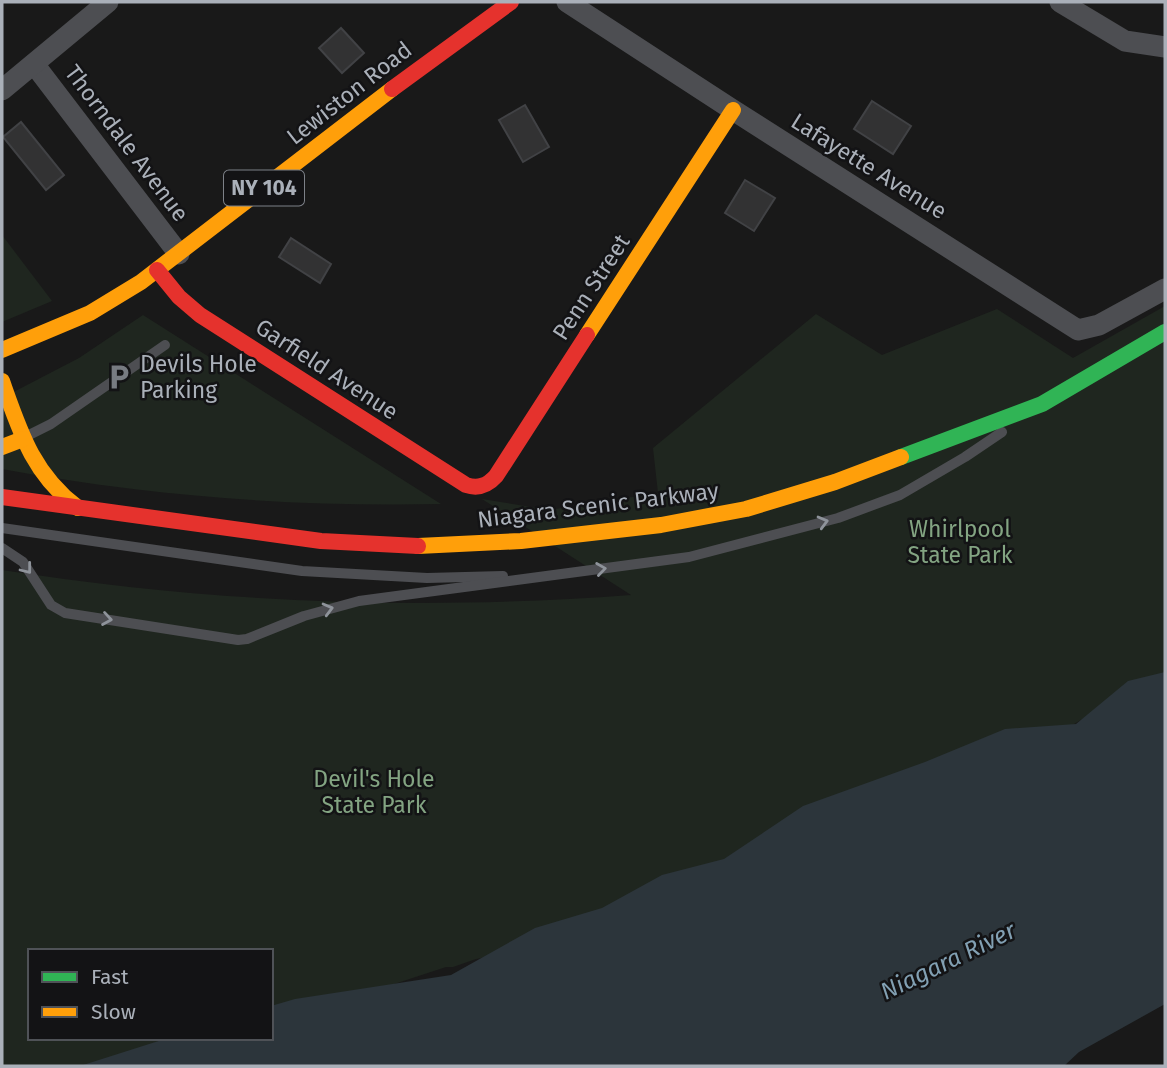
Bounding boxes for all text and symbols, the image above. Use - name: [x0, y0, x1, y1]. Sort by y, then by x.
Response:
- street label: Lewiston Road: [281, 35, 417, 151]
- street label: Thorndale Avenue: [59, 59, 195, 227]
- street label: Lafayette Avenue: [786, 107, 952, 225]
- road number: NY 104: [224, 170, 304, 206]
- street label: Penn Street: [546, 228, 636, 345]
- street label: Garfield Avenue: [250, 312, 404, 426]
- place label: Devils Hole Parking: [140, 350, 257, 404]
- parking icon: Devils Hole Parking: [104, 362, 134, 392]
- street label: Niagara Scenic Parkway: [476, 476, 721, 534]
- park label: Whirlpool State Park: [907, 515, 1013, 569]
- one-way arrow: [817, 516, 829, 530]
- one-way arrow: [19, 562, 32, 574]
- one-way arrow: [595, 562, 607, 577]
- one-way arrow: [322, 603, 334, 618]
- one-way arrow: [102, 612, 113, 627]
- park label: Devil's Hole State Park: [313, 765, 435, 819]
- water label: Niagara River: [876, 916, 1021, 1006]
- legend: [28, 949, 273, 1040]
- text: Fast: [91, 964, 129, 990]
- text: Slow: [91, 999, 136, 1025]

